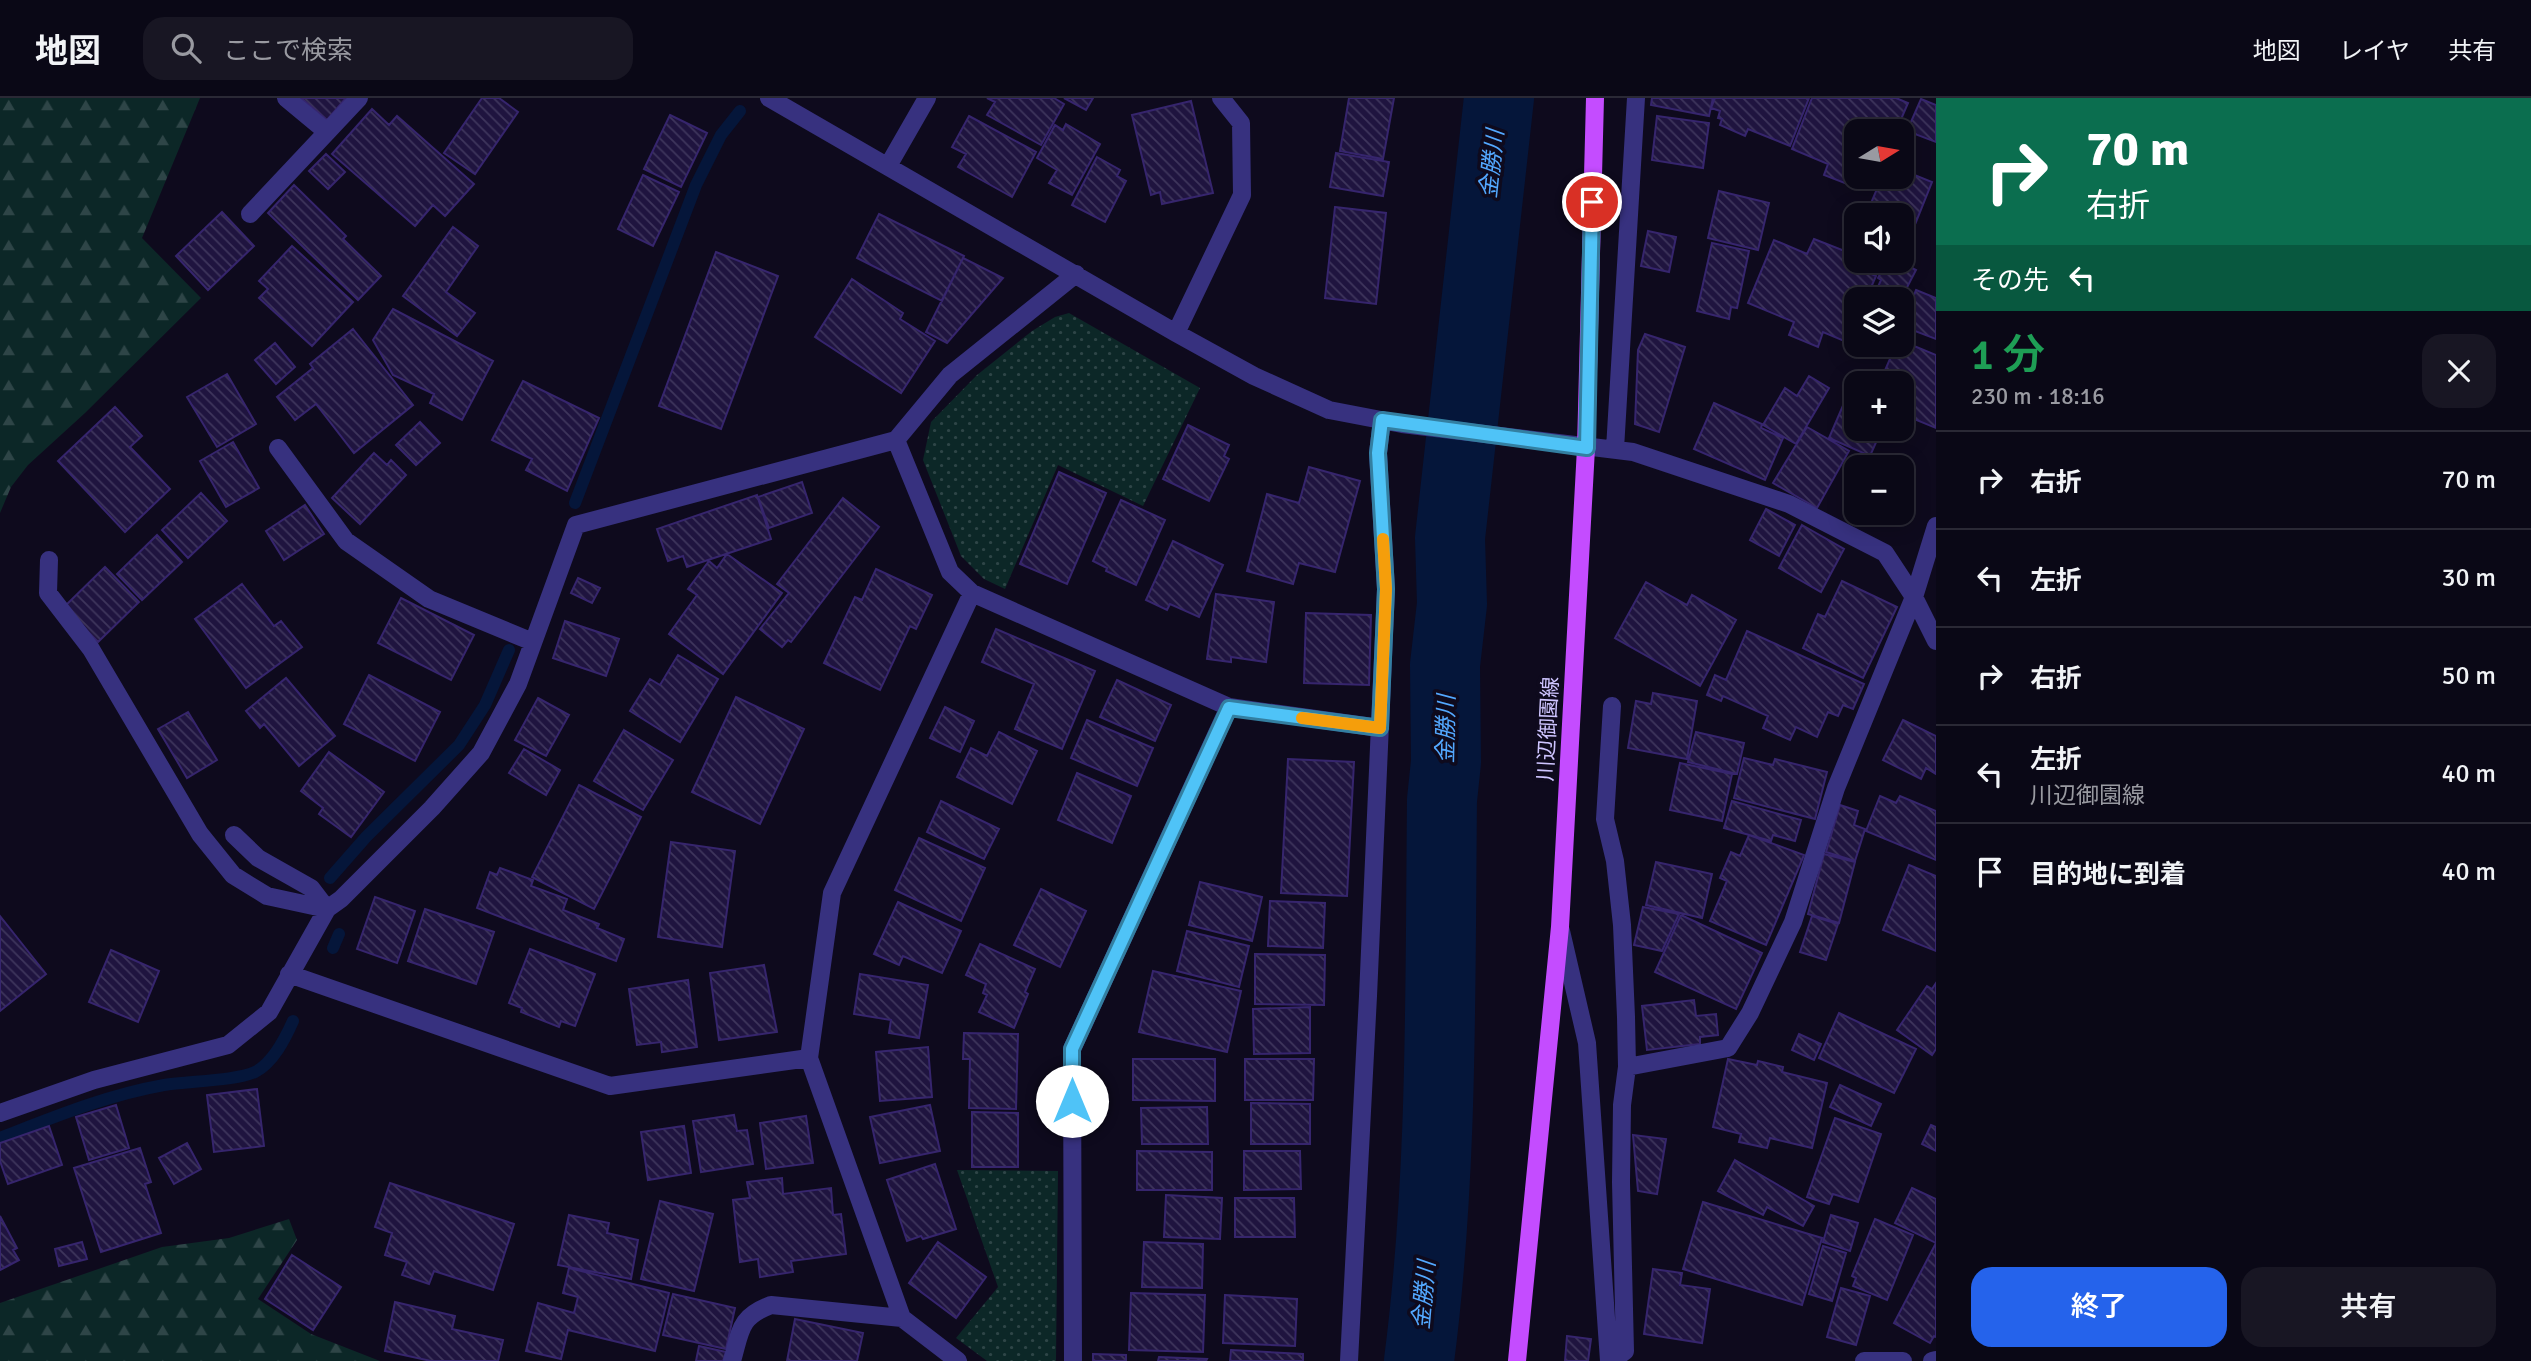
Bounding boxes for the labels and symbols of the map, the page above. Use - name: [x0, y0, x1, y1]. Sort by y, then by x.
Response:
- north arrow: [1844, 119, 1914, 189]
- water label: 金勝川: [1474, 125, 1510, 200]
- pin: [1562, 172, 1622, 232]
- street label: 川辺御園線: [1532, 676, 1564, 782]
- water label: 金勝川: [1431, 691, 1461, 764]
- position arrow: [1035, 1064, 1109, 1138]
- water label: 金勝川: [1407, 1256, 1442, 1331]

